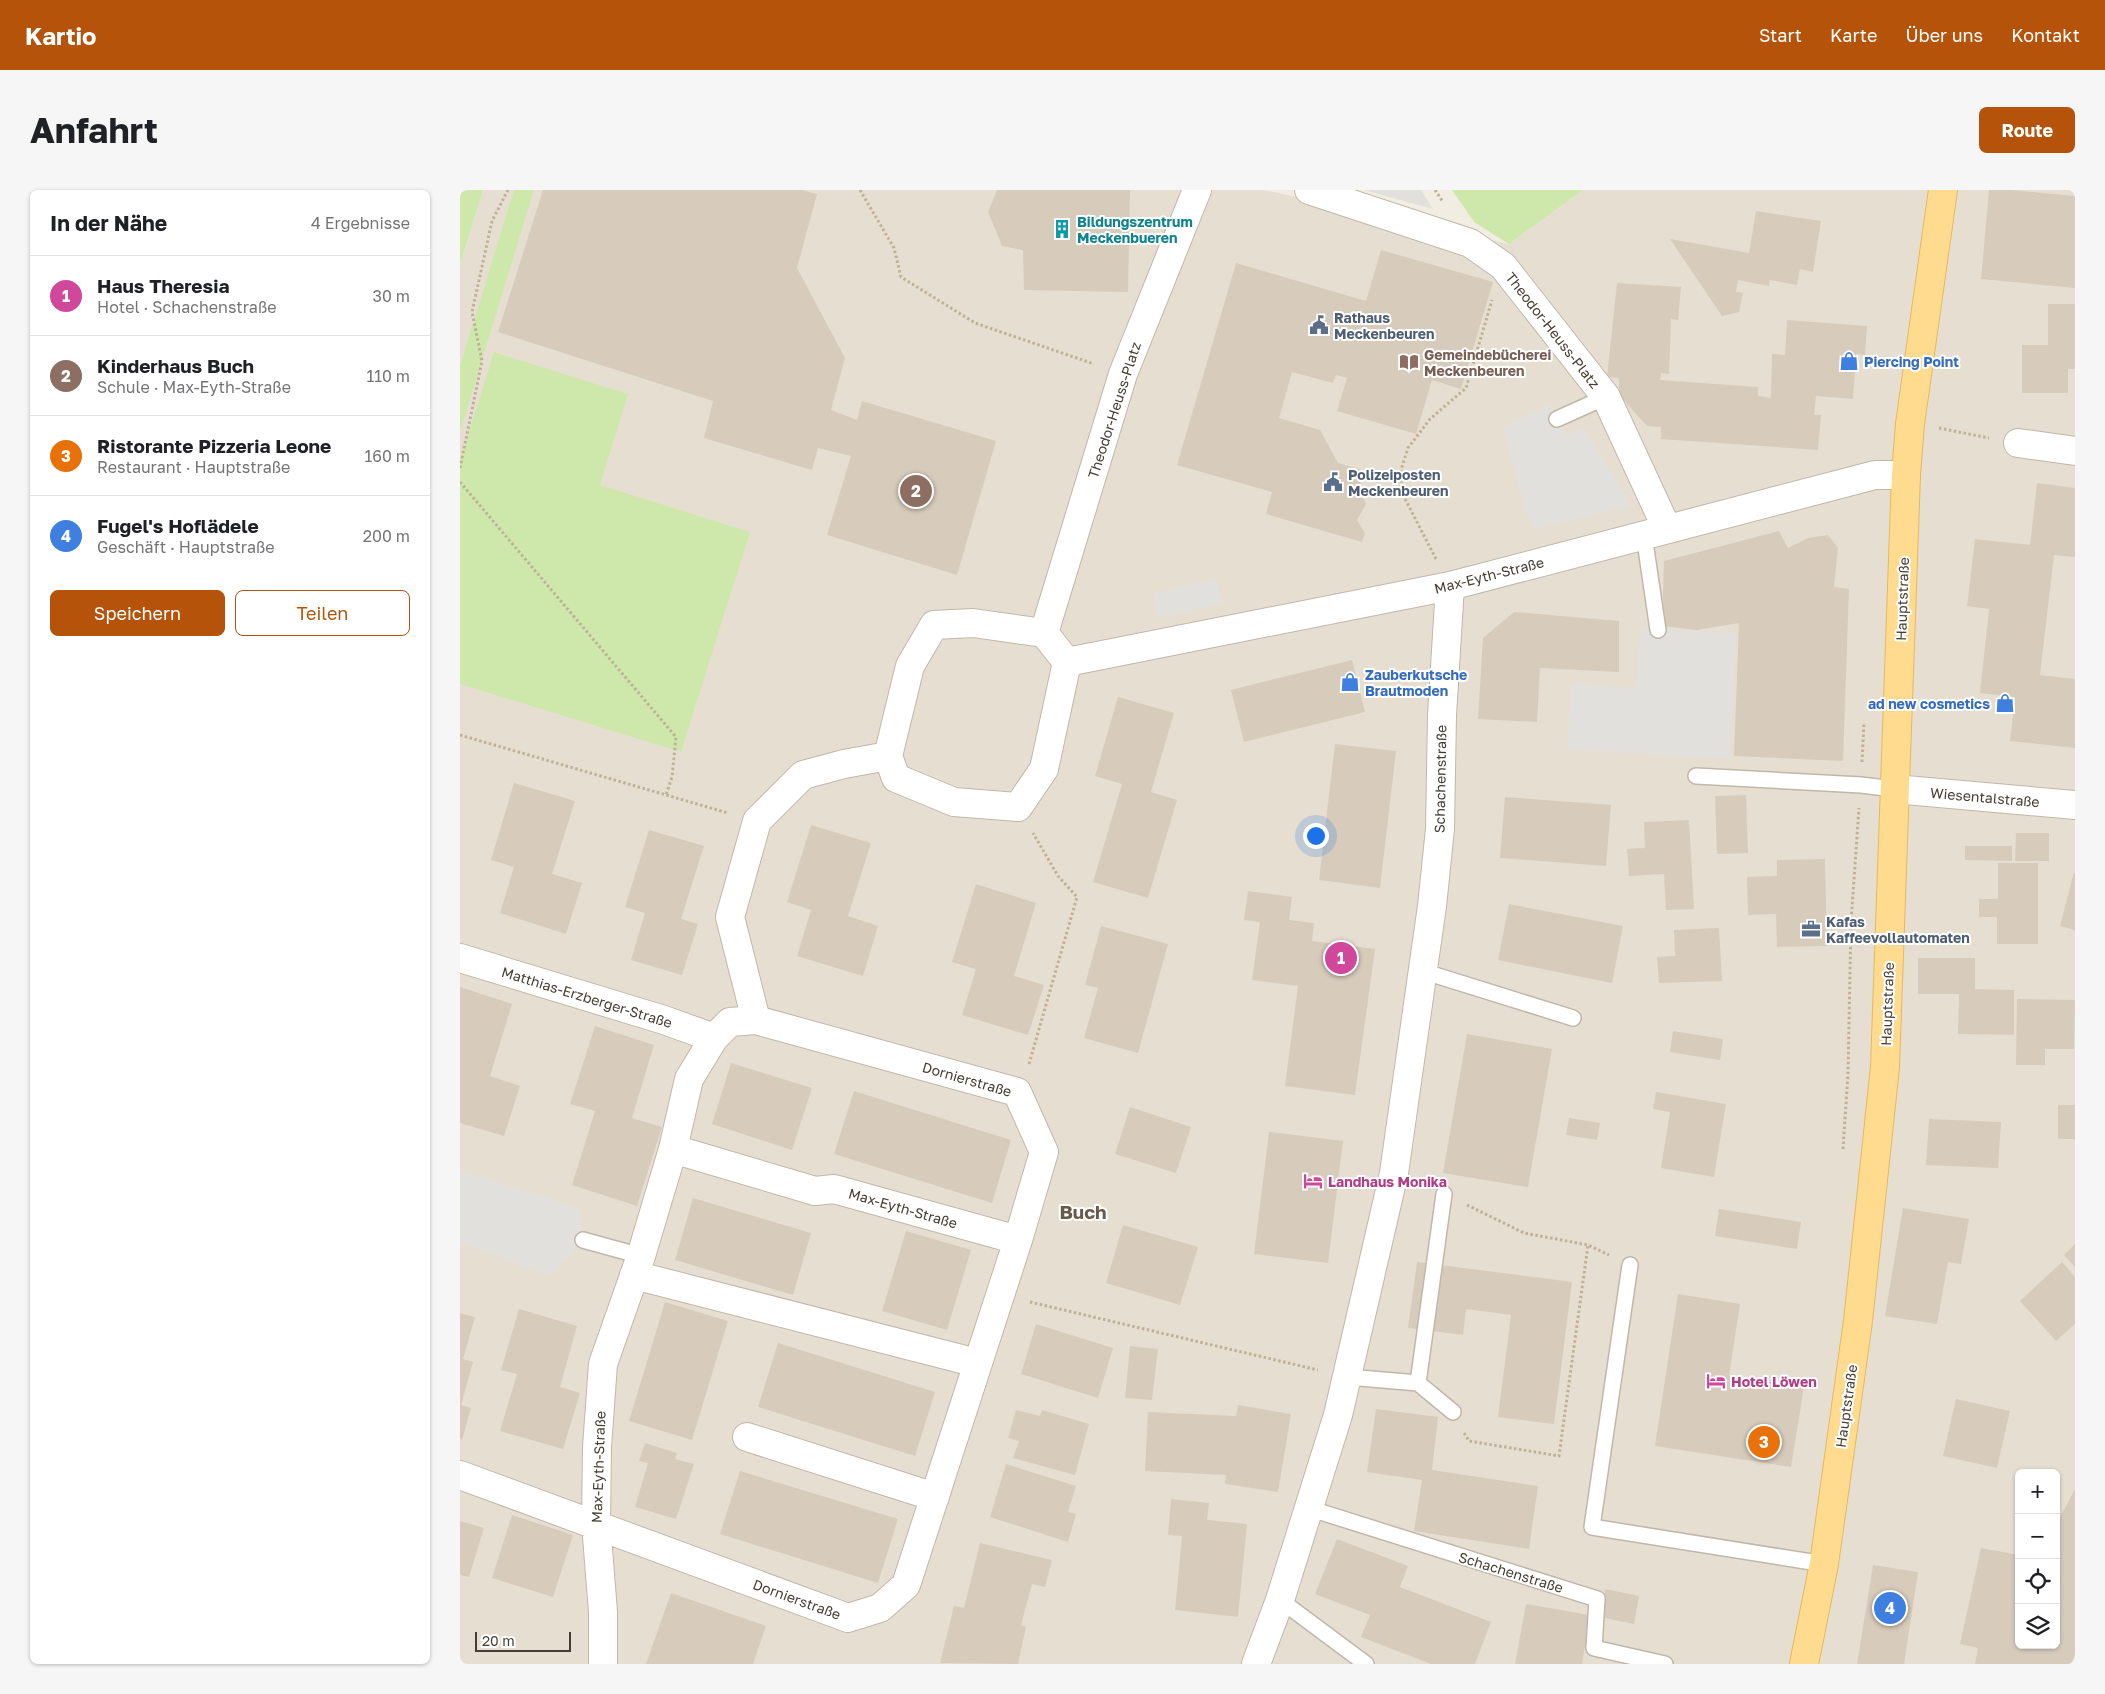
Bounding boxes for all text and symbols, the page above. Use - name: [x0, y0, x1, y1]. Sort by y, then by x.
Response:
- text: Kartio: [25, 21, 97, 50]
- text: Start: [1759, 24, 1802, 46]
- text: Karte: [1830, 24, 1877, 46]
- text: Über uns: [1905, 24, 1983, 46]
- text: Kontakt: [2011, 24, 2080, 46]
- button: Route: [1979, 107, 2075, 153]
- text: Anfahrt: [30, 109, 158, 151]
- text: In der Nähe: [50, 210, 167, 236]
- text: 4 Ergebnisse: [311, 213, 410, 233]
- place label: Bildungszentrum Meckenbueren: [1077, 213, 1193, 246]
- building icon: Bildungszentrum Meckenbueren: [1051, 218, 1073, 240]
- street label: Theodor-Heuss-Platz: [1502, 269, 1604, 391]
- text: Haus Theresia: [97, 274, 229, 297]
- text: 1: [62, 286, 70, 306]
- text: 30 m: [373, 286, 410, 306]
- text: Hotel · Schachenstraße: [97, 297, 276, 317]
- place label: Rathaus Meckenbeuren: [1334, 309, 1435, 342]
- public building icon: Rathaus Meckenbeuren: [1308, 314, 1330, 336]
- street label: Theodor-Heuss-Platz: [1084, 340, 1144, 480]
- place label: Gemeindebücherei Meckenbeuren: [1424, 346, 1551, 379]
- shop icon: Piercing Point: [1838, 350, 1860, 372]
- library icon: Gemeindebücherei Meckenbeuren: [1398, 351, 1420, 373]
- place label: Piercing Point: [1864, 353, 1959, 370]
- text: Kinderhaus Buch: [97, 354, 254, 377]
- text: 2: [61, 366, 71, 386]
- text: 110 m: [366, 366, 410, 386]
- text: Schule · Max-Eyth-Straße: [97, 377, 291, 397]
- text: Ristorante Pizzeria Leone: [97, 434, 331, 457]
- text: 3: [61, 446, 71, 466]
- text: 160 m: [364, 446, 410, 466]
- text: Restaurant · Hauptstraße: [97, 457, 290, 477]
- place label: Polizeiposten Meckenbeuren: [1348, 466, 1449, 499]
- public building icon: Polizeiposten Meckenbeuren: [1322, 471, 1344, 493]
- pin: 2: [900, 472, 932, 510]
- text: Fugel's Hoflädele: [97, 514, 259, 537]
- text: 4: [61, 526, 71, 546]
- text: 200 m: [363, 526, 410, 546]
- text: Geschäft · Hauptstraße: [97, 537, 275, 557]
- street label: Max-Eyth-Straße: [1432, 553, 1546, 597]
- street label: Hauptstraße: [1892, 557, 1912, 641]
- button: Speichern: [50, 590, 225, 636]
- button: Teilen: [235, 590, 410, 636]
- place label: Zauberkutsche Brautmoden: [1365, 666, 1467, 699]
- shop icon: Zauberkutsche Brautmoden: [1339, 671, 1361, 693]
- shop icon: ad new cosmetics: [1994, 692, 2016, 714]
- place label: ad new cosmetics: [1868, 695, 1990, 712]
- street label: Schachenstraße: [1431, 725, 1449, 833]
- street label: Wiesentalstraße: [1930, 784, 2040, 810]
- your location: [1303, 823, 1329, 849]
- place label: Kafas Kaffeevollautomaten: [1826, 913, 1970, 946]
- office icon: Kafas Kaffeevollautomaten: [1800, 918, 1822, 940]
- pin: 1: [1325, 939, 1357, 977]
- street label: Hauptstraße: [1877, 962, 1897, 1046]
- street label: Matthias-Erzberger-Straße: [500, 963, 674, 1031]
- street label: Dornierstraße: [920, 1058, 1014, 1100]
- hotel icon: Landhaus Monika: [1302, 1170, 1324, 1192]
- place label: Landhaus Monika: [1328, 1173, 1447, 1190]
- street label: Max-Eyth-Straße: [847, 1184, 959, 1232]
- district label: Buch: [1059, 1200, 1107, 1223]
- street label: Hauptstraße: [1832, 1363, 1860, 1449]
- hotel icon: Hotel Löwen: [1705, 1370, 1727, 1392]
- place label: Hotel Löwen: [1731, 1373, 1817, 1390]
- street label: Max-Eyth-Straße: [588, 1411, 608, 1523]
- pin: 3: [1748, 1423, 1780, 1461]
- map controls: [2015, 1469, 2060, 1649]
- button: +: [2015, 1469, 2060, 1514]
- button: −: [2015, 1514, 2060, 1559]
- street label: Schachenstraße: [1457, 1548, 1565, 1596]
- button: locate: [2015, 1559, 2060, 1604]
- street label: Dornierstraße: [751, 1575, 843, 1623]
- pin: 4: [1874, 1589, 1906, 1627]
- button: layers: [2015, 1604, 2060, 1649]
- scale bar: [475, 1629, 571, 1652]
- text: 20 m: [482, 1632, 515, 1649]

